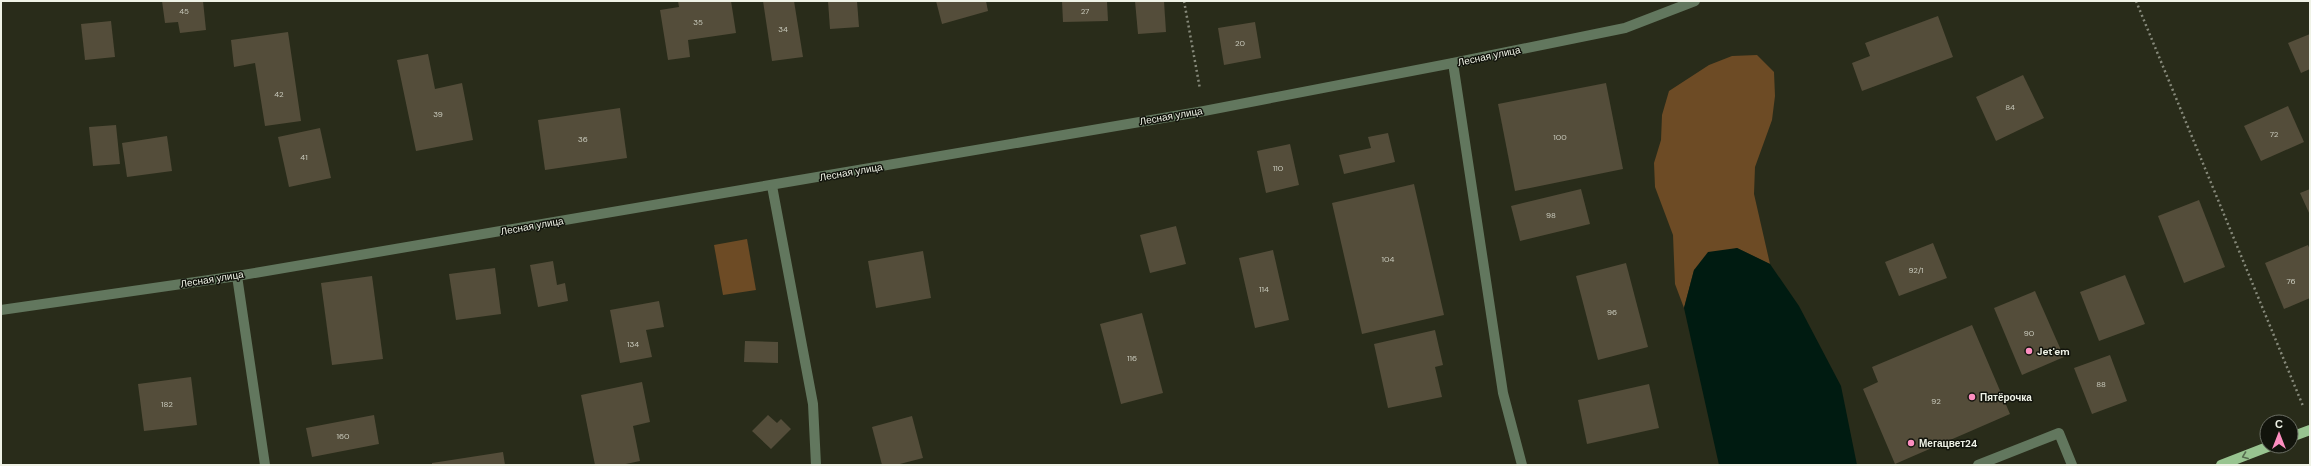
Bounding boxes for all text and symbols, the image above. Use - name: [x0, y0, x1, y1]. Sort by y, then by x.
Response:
- house number: 45: [179, 6, 189, 16]
- house number: 27: [1081, 6, 1089, 16]
- house number: 35: [693, 17, 703, 27]
- house number: 34: [778, 24, 788, 34]
- house number: 20: [1235, 38, 1246, 48]
- street label: Лесная улица: [1456, 43, 1522, 69]
- house number: 42: [274, 89, 284, 99]
- house number: 84: [2005, 102, 2015, 112]
- street label: Лесная улица: [1138, 104, 1204, 128]
- house number: 39: [433, 109, 443, 119]
- house number: 72: [2270, 129, 2279, 139]
- house number: 100: [1553, 132, 1567, 142]
- house number: 36: [578, 134, 588, 144]
- house number: 41: [300, 152, 308, 162]
- street label: Лесная улица: [818, 160, 884, 184]
- house number: 110: [1273, 163, 1284, 173]
- house number: 98: [1546, 210, 1556, 220]
- street label: Лесная улица: [499, 214, 565, 238]
- house number: 104: [1382, 254, 1395, 264]
- house number: 92/1: [1908, 265, 1924, 275]
- street label: Лесная улица: [179, 268, 245, 290]
- house number: 76: [2286, 276, 2296, 286]
- house number: 114: [1259, 284, 1269, 294]
- house number: 96: [1607, 307, 1617, 317]
- house number: 90: [2024, 328, 2035, 338]
- house number: 134: [627, 339, 639, 349]
- place label: Jet'em: [2037, 345, 2070, 358]
- marker: Jet'em: [2024, 346, 2034, 356]
- house number: 116: [1127, 353, 1137, 363]
- house number: 88: [2096, 379, 2106, 389]
- place label: Пятёрочка: [1980, 391, 2032, 404]
- marker: Пятёрочка: [1967, 392, 1977, 402]
- house number: 92: [1931, 396, 1941, 406]
- house number: 182: [161, 399, 173, 409]
- north arrow: [2259, 414, 2299, 454]
- text: С: [2275, 417, 2283, 431]
- house number: 160: [337, 431, 350, 441]
- place label: Мегацвет24: [1919, 437, 1978, 450]
- marker: Мегацвет24: [1906, 438, 1916, 448]
- one-way arrow: [2242, 451, 2249, 459]

